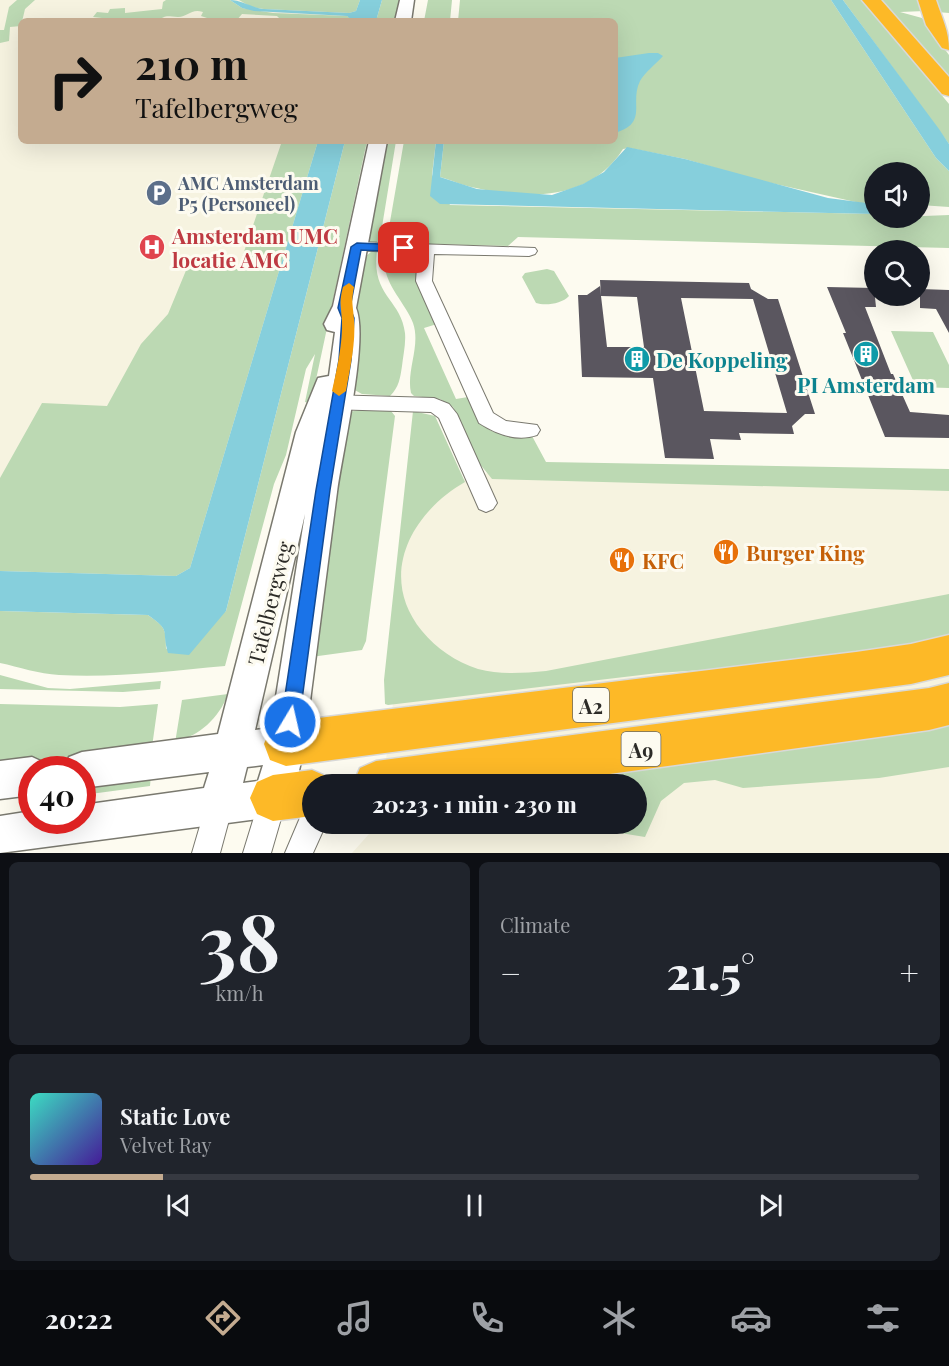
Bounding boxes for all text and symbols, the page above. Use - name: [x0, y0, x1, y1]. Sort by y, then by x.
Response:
- text: 210 m: [135, 35, 248, 91]
- icon: right: [36, 42, 114, 120]
- text: Tafelbergweg: [135, 89, 298, 125]
- map controls: [864, 162, 930, 306]
- button: sound: [864, 162, 930, 228]
- place label: AMC Amsterdam P5 (Personeel): [177, 171, 319, 216]
- parking icon: AMC Amsterdam P5 (Personeel): [144, 178, 174, 208]
- place label: Amsterdam UMC locatie AMC: [171, 221, 338, 273]
- pin: [378, 222, 429, 273]
- icon: arrive: [387, 231, 420, 264]
- hospital icon: Amsterdam UMC locatie AMC: [137, 232, 167, 262]
- button: search: [864, 240, 930, 306]
- building icon: PI Amsterdam: [851, 339, 881, 369]
- building icon: De Koppeling: [622, 344, 652, 374]
- place label: De Koppeling: [656, 345, 788, 373]
- place label: PI Amsterdam: [797, 370, 935, 398]
- restaurant icon: Burger King: [711, 537, 741, 567]
- street label: Tafelbergweg: [240, 538, 298, 668]
- place label: Burger King: [746, 538, 865, 566]
- restaurant icon: KFC: [607, 545, 637, 575]
- place label: KFC: [642, 546, 684, 574]
- road number: A2: [573, 688, 609, 722]
- position arrow: [258, 690, 322, 754]
- road number: A9: [622, 732, 660, 766]
- speed limit sign: 40: [18, 756, 96, 834]
- text: 20:23 · 1 min · 230 m: [372, 789, 577, 819]
- text: 38: [199, 888, 280, 992]
- text: Climate: [500, 911, 570, 938]
- text: 21.5°: [666, 941, 755, 1001]
- text: −: [500, 950, 521, 994]
- text: +: [900, 950, 919, 994]
- text: km/h: [216, 979, 263, 1006]
- text: Static Love: [120, 1101, 230, 1131]
- text: Velvet Ray: [120, 1131, 212, 1158]
- icon: previous: [162, 1189, 195, 1222]
- icon: pause: [458, 1189, 491, 1222]
- icon: next: [754, 1189, 787, 1222]
- icon: directions: [202, 1297, 244, 1339]
- icon: music: [334, 1297, 376, 1339]
- icon: phone: [466, 1297, 508, 1339]
- icon: climate: [598, 1297, 640, 1339]
- icon: car: [730, 1297, 772, 1339]
- icon: filters: [862, 1297, 904, 1339]
- text: 20:22: [45, 1300, 113, 1336]

